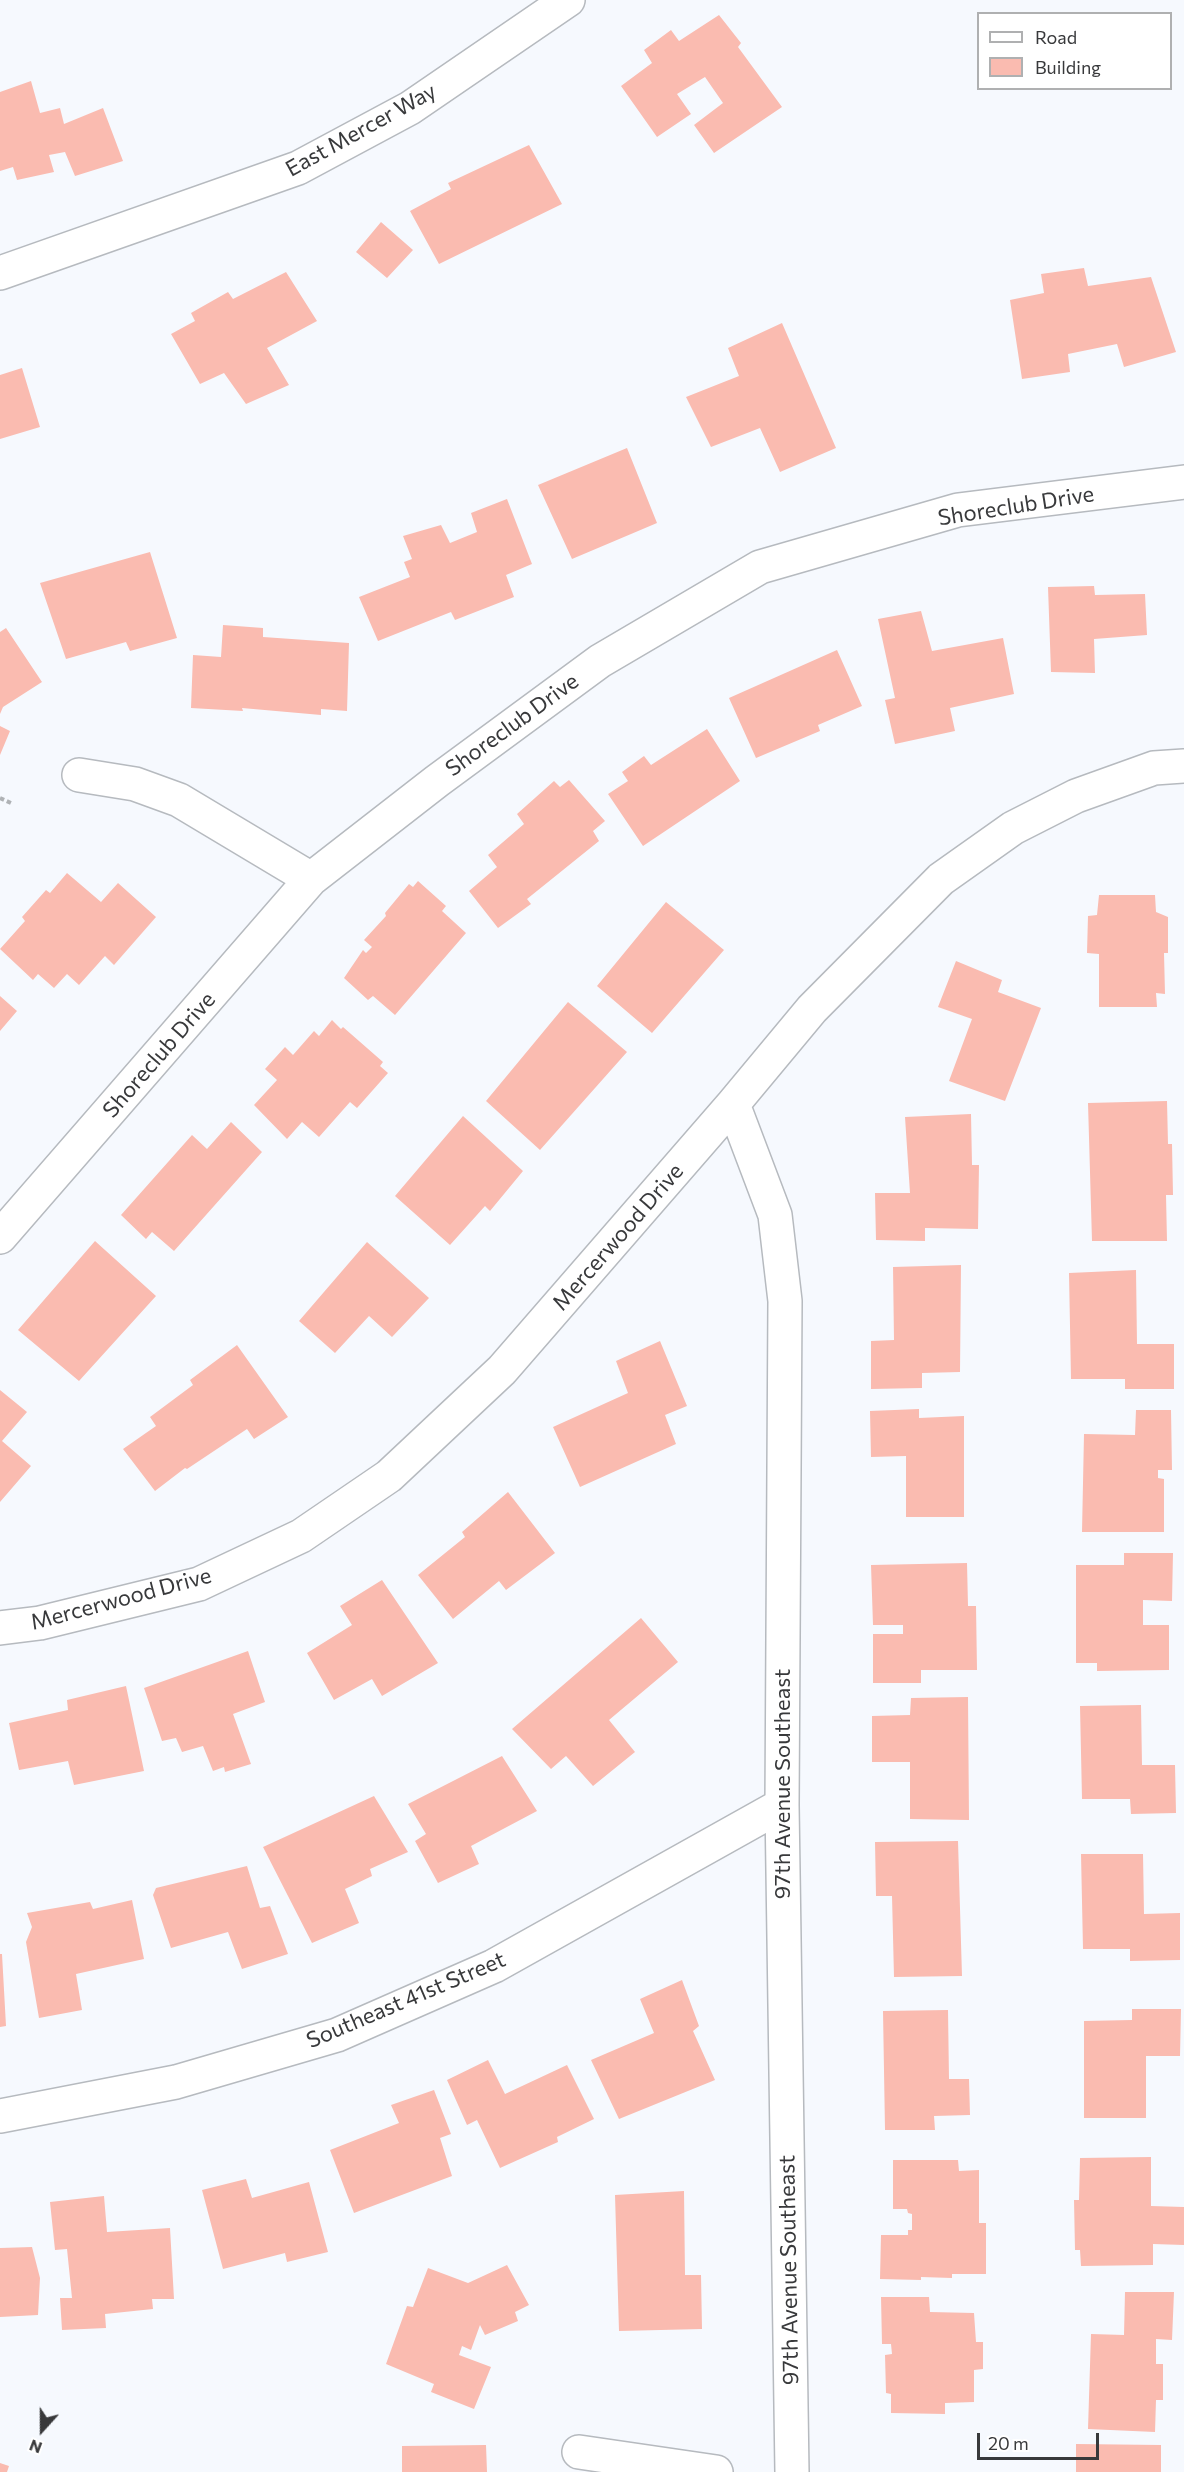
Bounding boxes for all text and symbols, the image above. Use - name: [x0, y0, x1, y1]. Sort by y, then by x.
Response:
- legend: [977, 12, 1172, 90]
- text: Road: [1035, 26, 1077, 48]
- text: Building: [1035, 56, 1101, 78]
- street label: East Mercer Way: [281, 78, 441, 182]
- street label: Shoreclub Drive: [936, 481, 1096, 531]
- street label: Shoreclub Drive: [440, 668, 584, 782]
- street label: Shoreclub Drive: [97, 987, 221, 1123]
- street label: Mercerwood Drive: [547, 1158, 689, 1316]
- street label: Mercerwood Drive: [28, 1562, 214, 1636]
- street label: 97th Avenue Southeast: [770, 1669, 796, 1899]
- street label: Southeast 41st Street: [303, 1946, 509, 2054]
- street label: 97th Avenue Southeast: [774, 2155, 804, 2385]
- north arrow: [12, 2400, 72, 2460]
- scale bar: [980, 2421, 1102, 2459]
- text: 20 m: [988, 2432, 1029, 2454]
- text: N: [26, 2436, 44, 2458]

